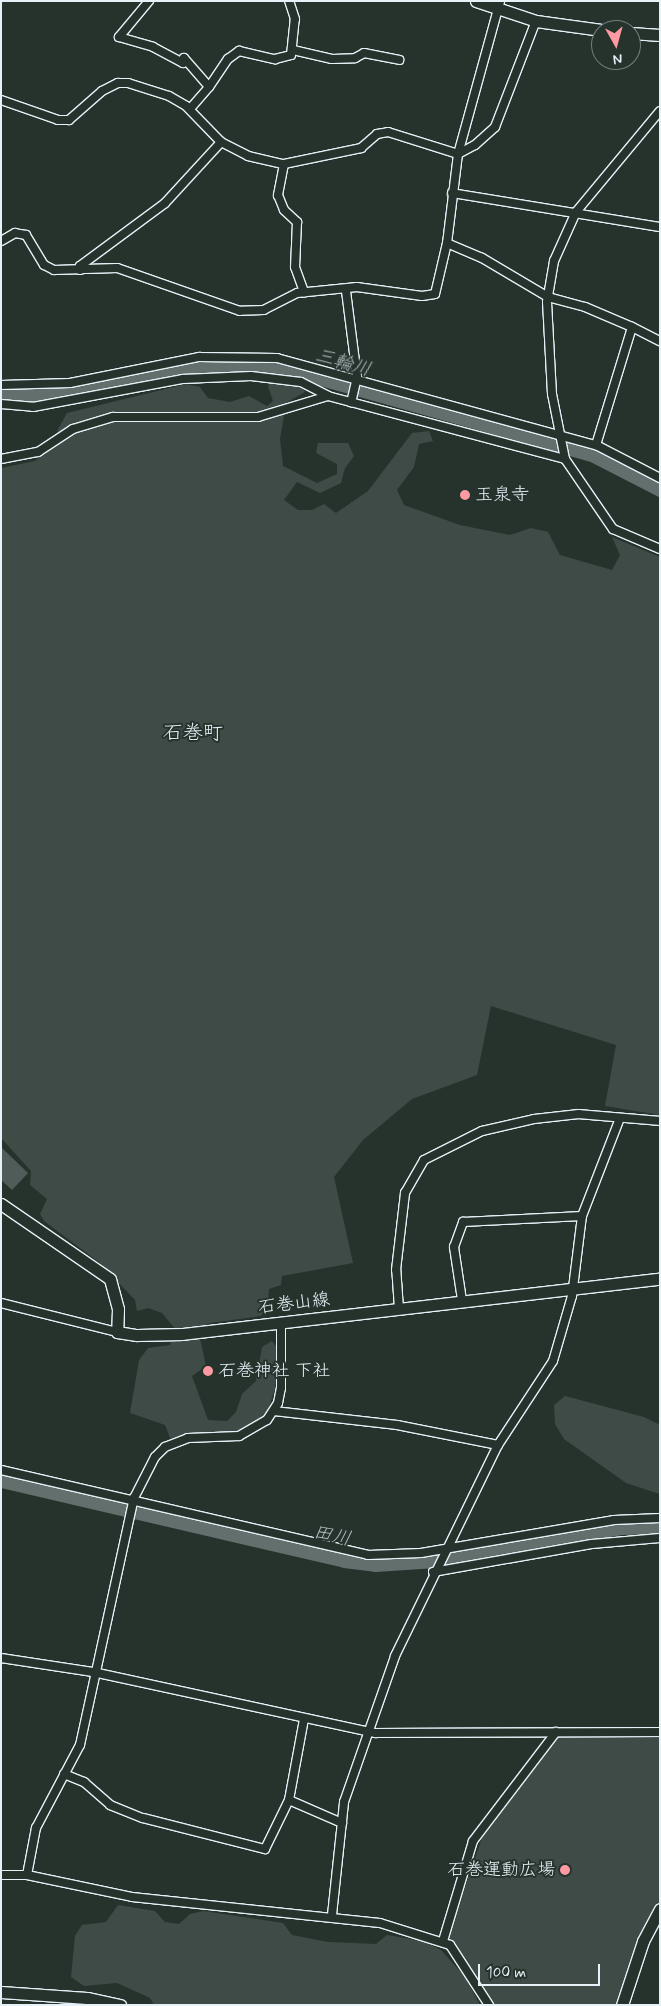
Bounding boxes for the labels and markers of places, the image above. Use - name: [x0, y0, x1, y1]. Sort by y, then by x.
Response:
- place label: 玉泉寺: [475, 484, 529, 506]
- marker: 玉泉寺: [459, 489, 471, 501]
- place label: 石巻神社 下社: [218, 1360, 331, 1382]
- marker: 石巻神社 下社: [202, 1365, 214, 1377]
- place label: 石巻運動広場: [447, 1859, 555, 1881]
- marker: 石巻運動広場: [559, 1864, 571, 1876]

